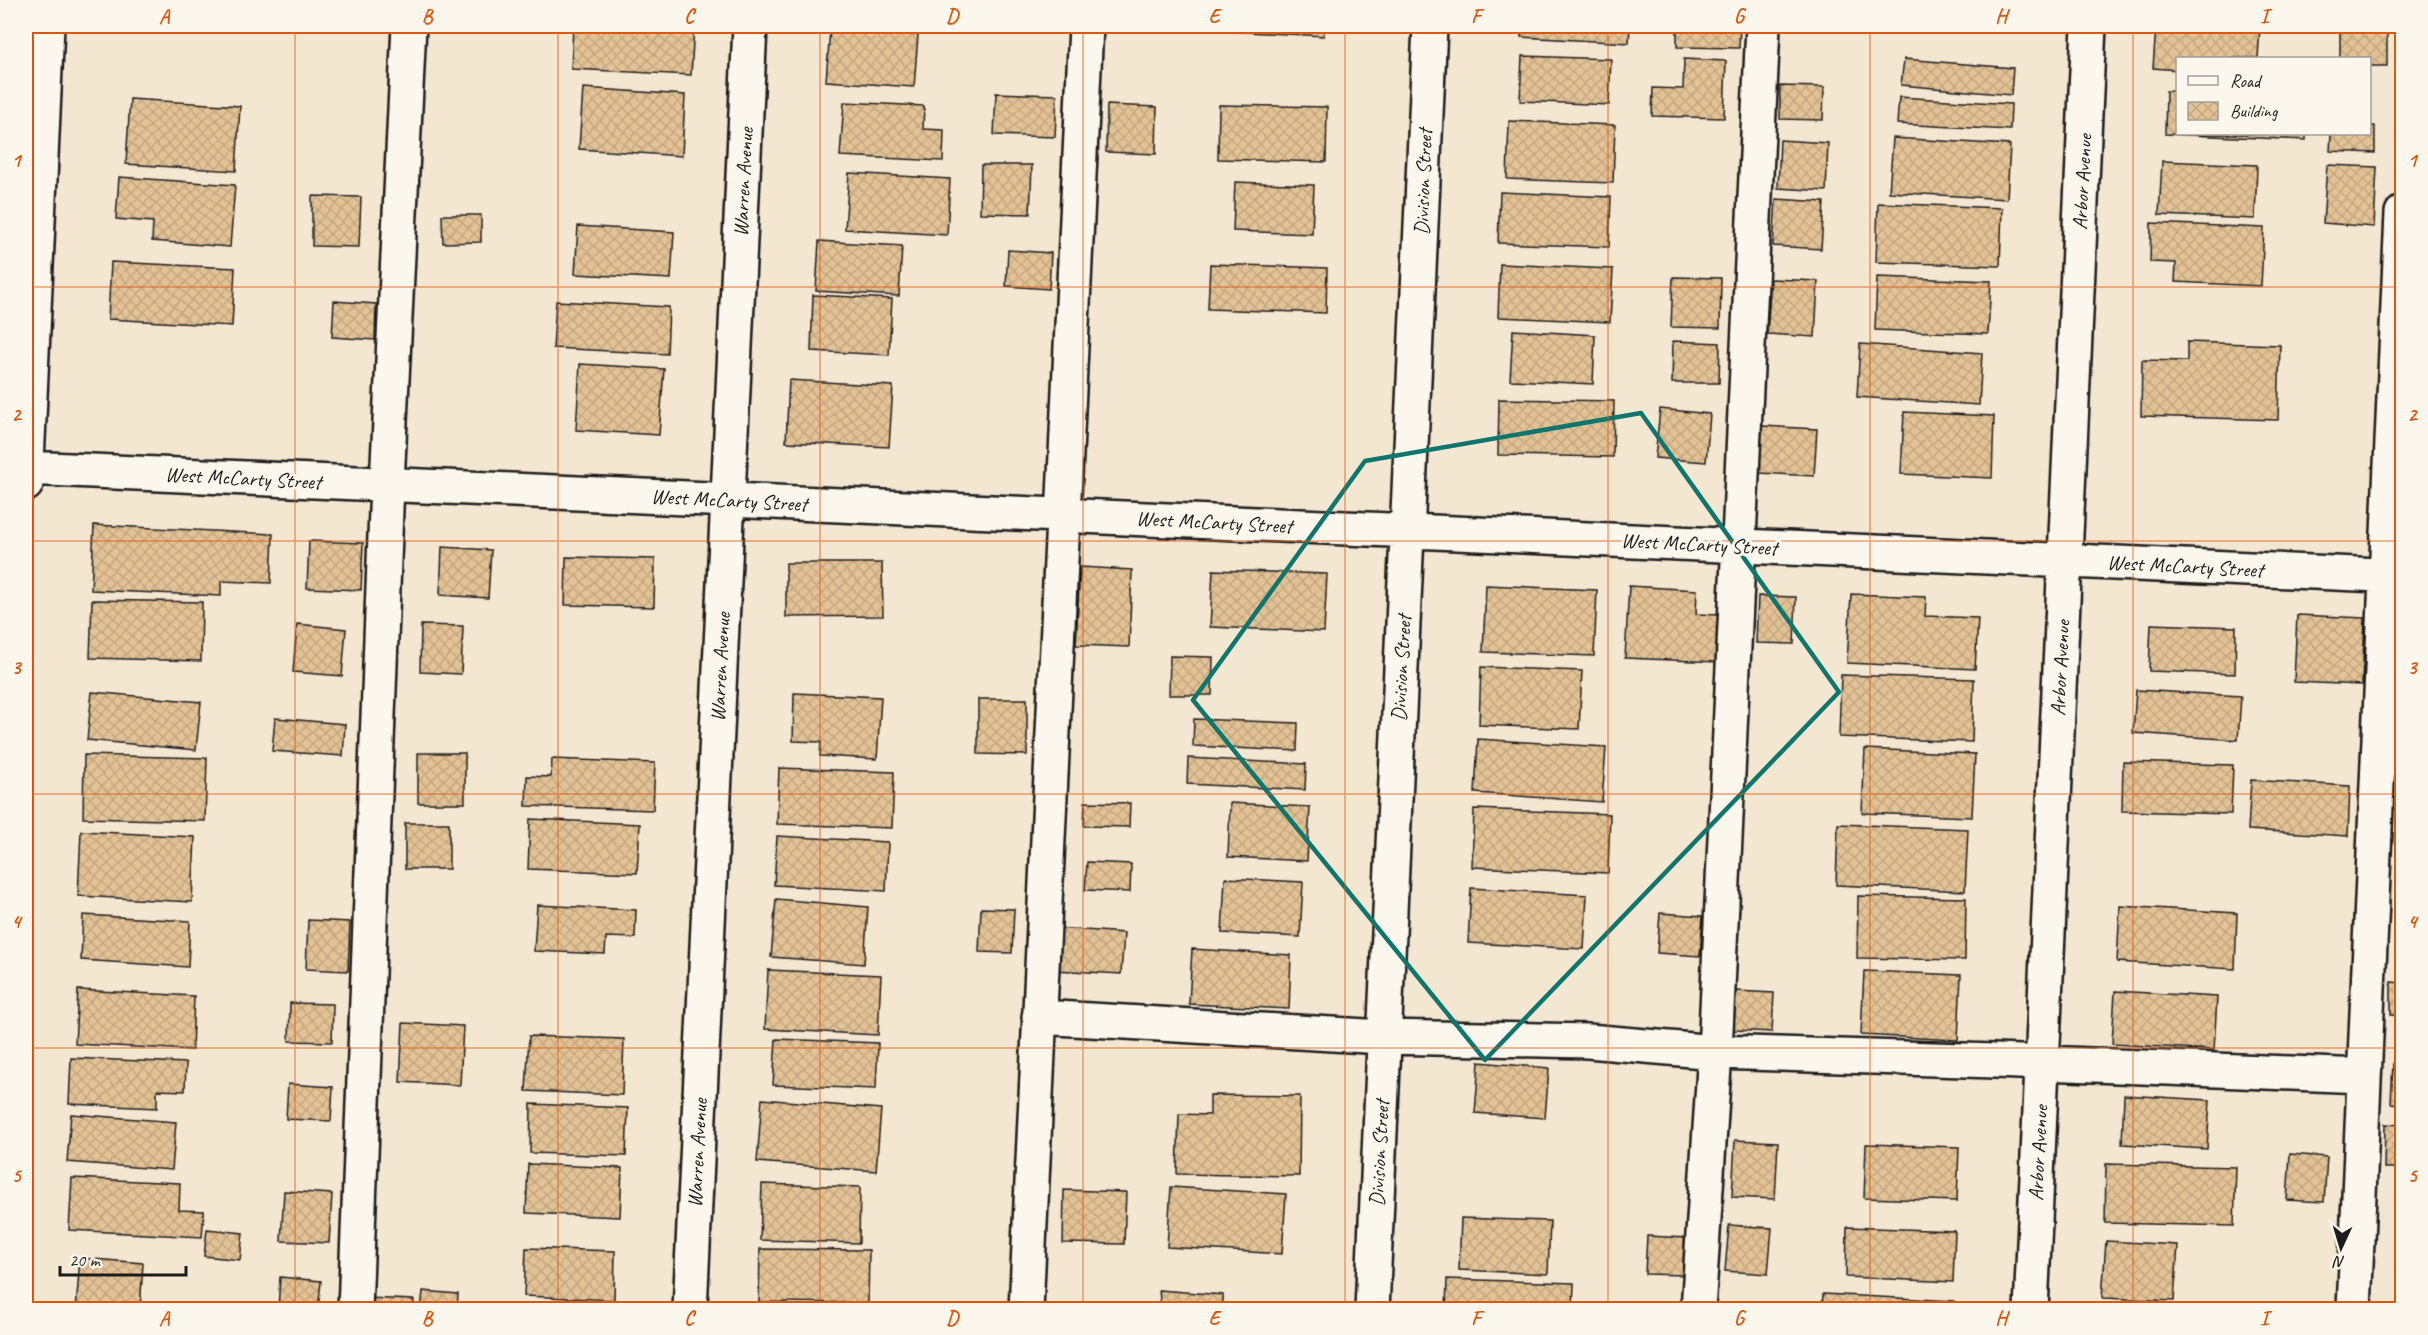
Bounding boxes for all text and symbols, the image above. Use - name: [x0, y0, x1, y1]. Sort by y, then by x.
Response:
- text: A: [159, 4, 171, 29]
- text: B: [422, 4, 434, 29]
- text: C: [684, 4, 696, 29]
- text: D: [946, 4, 960, 29]
- text: E: [1209, 4, 1223, 29]
- text: F: [1471, 4, 1485, 29]
- text: G: [1734, 4, 1747, 29]
- text: H: [1995, 4, 2010, 29]
- text: I: [2260, 4, 2273, 29]
- legend: [2176, 57, 2371, 135]
- text: Road: [2230, 70, 2263, 92]
- text: Building: [2230, 100, 2279, 122]
- street label: Division Street: [1408, 125, 1438, 236]
- street label: Warren Avenue: [727, 126, 759, 237]
- street label: Arbor Avenue: [2067, 131, 2098, 230]
- text: 1: [12, 148, 23, 173]
- text: 1: [2408, 148, 2419, 173]
- text: 2: [12, 402, 23, 427]
- text: 2: [2408, 402, 2419, 427]
- street label: West McCarty Street: [164, 461, 325, 495]
- street label: West McCarty Street: [650, 483, 811, 517]
- street label: West McCarty Street: [1135, 505, 1296, 539]
- street label: West McCarty Street: [1620, 527, 1781, 561]
- street label: West McCarty Street: [2106, 549, 2267, 583]
- street label: Warren Avenue: [704, 611, 736, 722]
- street label: Division Street: [1385, 611, 1417, 722]
- street label: Arbor Avenue: [2045, 617, 2076, 716]
- text: 3: [12, 655, 23, 680]
- text: 3: [2408, 655, 2419, 680]
- text: 4: [12, 909, 24, 934]
- text: 4: [2408, 909, 2420, 934]
- street label: Division Street: [1363, 1096, 1395, 1207]
- street label: Warren Avenue: [681, 1097, 713, 1208]
- street label: Arbor Avenue: [2023, 1102, 2054, 1201]
- text: 5: [12, 1163, 23, 1188]
- text: 5: [2408, 1163, 2419, 1188]
- north arrow: [2311, 1218, 2371, 1278]
- scale bar: [60, 1239, 186, 1277]
- text: 20 m: [69, 1249, 102, 1271]
- text: N: [2331, 1251, 2346, 1272]
- text: A: [159, 1306, 171, 1331]
- text: B: [422, 1306, 434, 1331]
- text: C: [684, 1306, 696, 1331]
- text: D: [946, 1306, 960, 1331]
- text: E: [1209, 1306, 1223, 1331]
- text: F: [1471, 1306, 1485, 1331]
- text: G: [1734, 1306, 1747, 1331]
- text: H: [1995, 1306, 2010, 1331]
- text: I: [2260, 1306, 2273, 1331]

